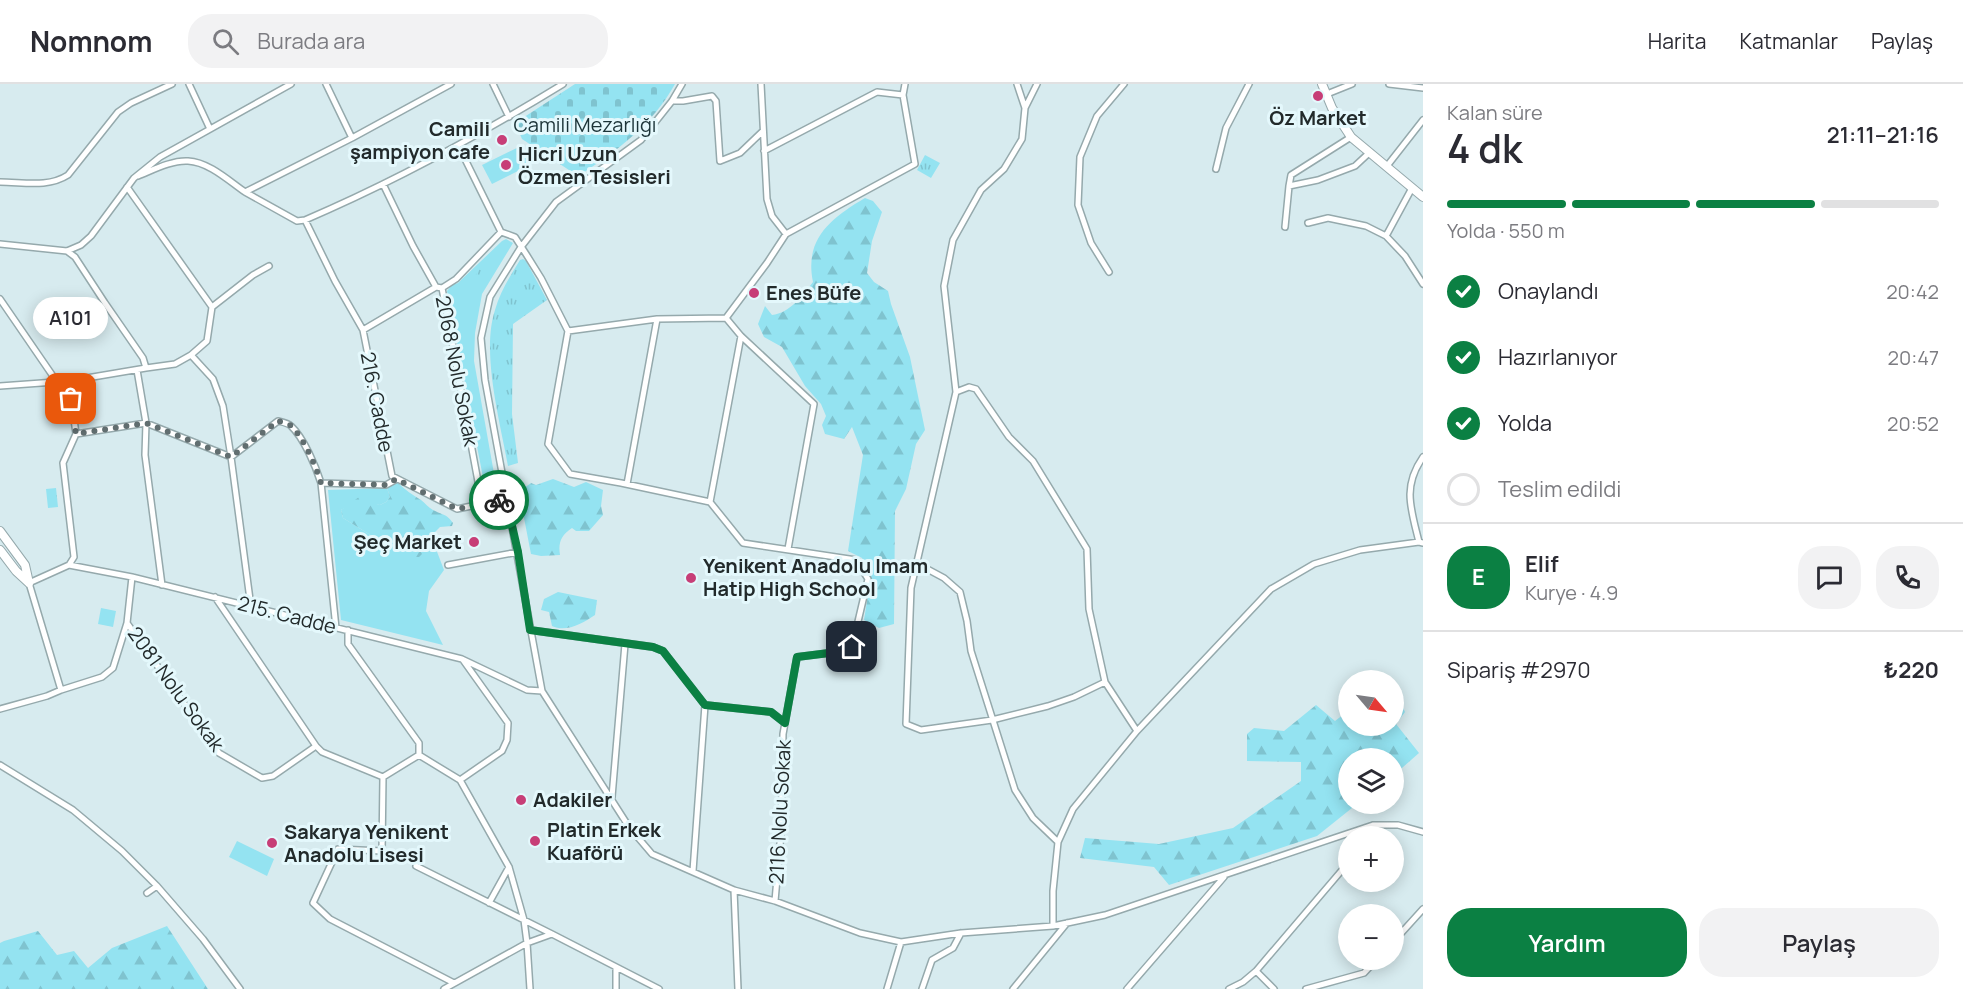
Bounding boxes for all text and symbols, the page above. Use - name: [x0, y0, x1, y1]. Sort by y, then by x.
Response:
- search box: [188, 14, 608, 68]
- text: Nomnom: [30, 22, 152, 60]
- icon: search: [209, 25, 242, 58]
- text: Burada ara: [257, 26, 365, 56]
- text: Harita: [1648, 27, 1706, 55]
- text: Katmanlar: [1739, 27, 1838, 55]
- text: Paylaş: [1871, 27, 1933, 55]
- marker: Öz Market: [1311, 89, 1325, 103]
- text: Kalan süre: [1447, 99, 1543, 126]
- place label: Öz Market: [1269, 104, 1367, 131]
- park label: Camili Mezarlığı: [513, 111, 657, 138]
- place label: Camili şampiyon cafe: [350, 115, 490, 165]
- text: 21:11–21:16: [1827, 120, 1939, 150]
- text: 4 dk: [1447, 121, 1522, 175]
- marker: Camili şampiyon cafe: [495, 133, 509, 147]
- place label: Hicri Uzun Özmen Tesisleri: [518, 140, 671, 190]
- marker: Hicri Uzun Özmen Tesisleri: [499, 158, 513, 172]
- text: Yolda · 550 m: [1447, 217, 1565, 244]
- icon: check: [1447, 275, 1480, 308]
- text: Onaylandı: [1498, 276, 1599, 306]
- text: 20:42: [1886, 278, 1939, 305]
- place label: Enes Büfe: [766, 279, 861, 306]
- marker: Enes Büfe: [747, 286, 761, 300]
- street label: 2068 Nolu Sokak: [430, 293, 486, 450]
- callout: A101: [34, 297, 109, 339]
- text: A101: [49, 304, 92, 331]
- icon: check: [1447, 341, 1480, 374]
- text: Hazırlanıyor: [1498, 342, 1618, 372]
- text: 20:47: [1888, 344, 1939, 371]
- street label: 216. Cadde: [355, 350, 400, 454]
- pin: [45, 373, 96, 424]
- icon: bag: [54, 382, 87, 415]
- icon: check: [1447, 407, 1480, 440]
- text: Yolda: [1498, 408, 1552, 438]
- text: 20:52: [1887, 410, 1939, 437]
- courier: [469, 470, 529, 530]
- text: Teslim edildi: [1498, 474, 1621, 504]
- icon: bike: [483, 484, 516, 517]
- place label: Şeç Market: [353, 528, 462, 555]
- marker: Şeç Market: [467, 535, 481, 549]
- button: chat: [1798, 546, 1861, 609]
- button: phone: [1876, 546, 1939, 609]
- text: Elif: [1525, 549, 1559, 579]
- place label: Yenikent Anadolu Imam Hatip High School: [703, 552, 928, 602]
- text: E: [1472, 562, 1485, 592]
- marker: Yenikent Anadolu Imam Hatip High School: [684, 571, 698, 585]
- text: Kurye · 4.9: [1525, 579, 1618, 606]
- street label: 215. Cadde: [235, 589, 339, 640]
- street label: 2081 Nolu Sokak: [122, 621, 232, 757]
- pin: [826, 621, 877, 672]
- icon: home: [835, 630, 868, 663]
- text: Sipariş #2970: [1447, 655, 1591, 685]
- text: ₺220: [1884, 655, 1939, 685]
- north arrow: [1338, 670, 1404, 736]
- map controls: [1338, 670, 1404, 970]
- street label: 2116 Nolu Sokak: [762, 738, 797, 885]
- button: layers: [1338, 748, 1404, 814]
- place label: Adakiler: [533, 786, 612, 813]
- marker: Adakiler: [514, 793, 528, 807]
- place label: Platin Erkek Kuaförü: [547, 816, 662, 866]
- place label: Sakarya Yenikent Anadolu Lisesi: [284, 818, 449, 868]
- button: +: [1338, 826, 1404, 892]
- marker: Platin Erkek Kuaförü: [528, 834, 542, 848]
- marker: Sakarya Yenikent Anadolu Lisesi: [265, 836, 279, 850]
- button: −: [1338, 904, 1404, 970]
- button: Yardım: [1447, 908, 1687, 977]
- button: Paylaş: [1699, 908, 1939, 977]

